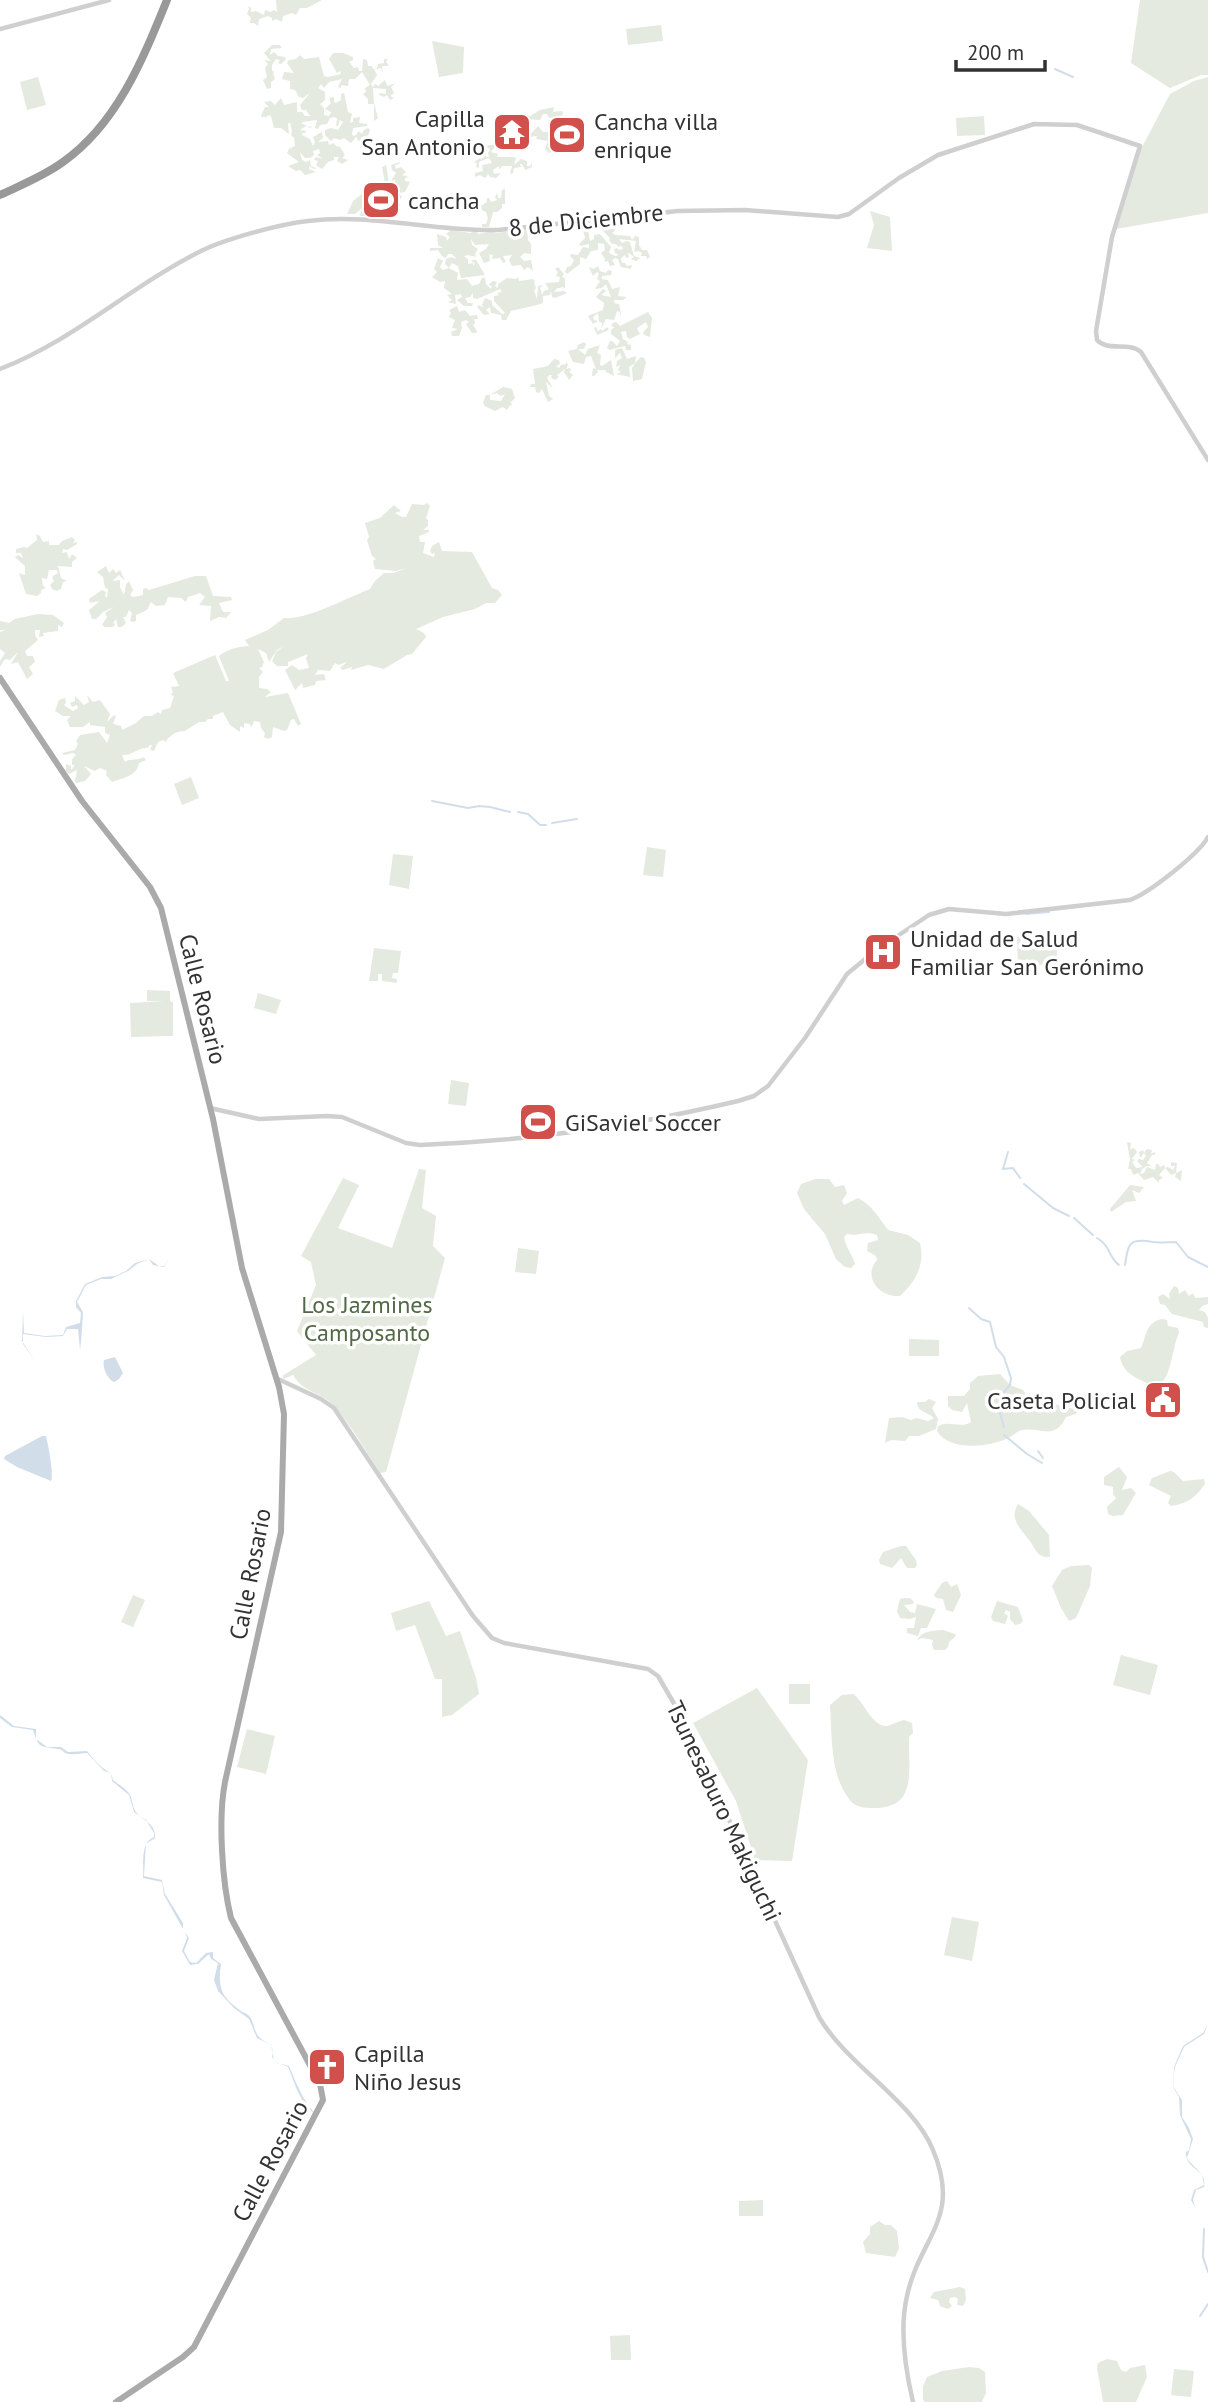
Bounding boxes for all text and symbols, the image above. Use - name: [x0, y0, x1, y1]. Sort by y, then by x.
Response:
- scale bar: [956, 28, 1045, 72]
- text: 200 m: [967, 39, 1024, 66]
- place label: Capilla San Antonio: [361, 103, 485, 162]
- place label: Cancha villa enrique: [594, 106, 718, 165]
- temple icon: Capilla San Antonio: [491, 111, 533, 153]
- sports icon: Cancha villa enrique: [546, 114, 588, 156]
- sports icon: cancha: [360, 179, 402, 221]
- place label: cancha: [408, 185, 480, 216]
- street label: 8 de Diciembre: [507, 196, 665, 244]
- place label: Unidad de Salud Familiar San Gerónimo: [910, 923, 1144, 982]
- street label: Calle Rosario: [172, 931, 234, 1067]
- hospital icon: Unidad de Salud Familiar San Gerónimo: [862, 931, 904, 973]
- sports icon: GiSaviel Soccer: [517, 1101, 559, 1143]
- place label: GiSaviel Soccer: [565, 1107, 721, 1138]
- park label: Los Jazmines Camposanto: [301, 1289, 433, 1348]
- public building icon: Caseta Policial: [1142, 1379, 1184, 1421]
- place label: Caseta Policial: [987, 1385, 1136, 1416]
- street label: Calle Rosario: [222, 1506, 278, 1642]
- street label: Tsunesaburo Makiguchi: [659, 1696, 789, 1926]
- place label: Capilla Niño Jesus: [354, 2038, 461, 2097]
- church icon: Capilla Niño Jesus: [306, 2046, 348, 2088]
- street label: Calle Rosario: [225, 2095, 315, 2227]

